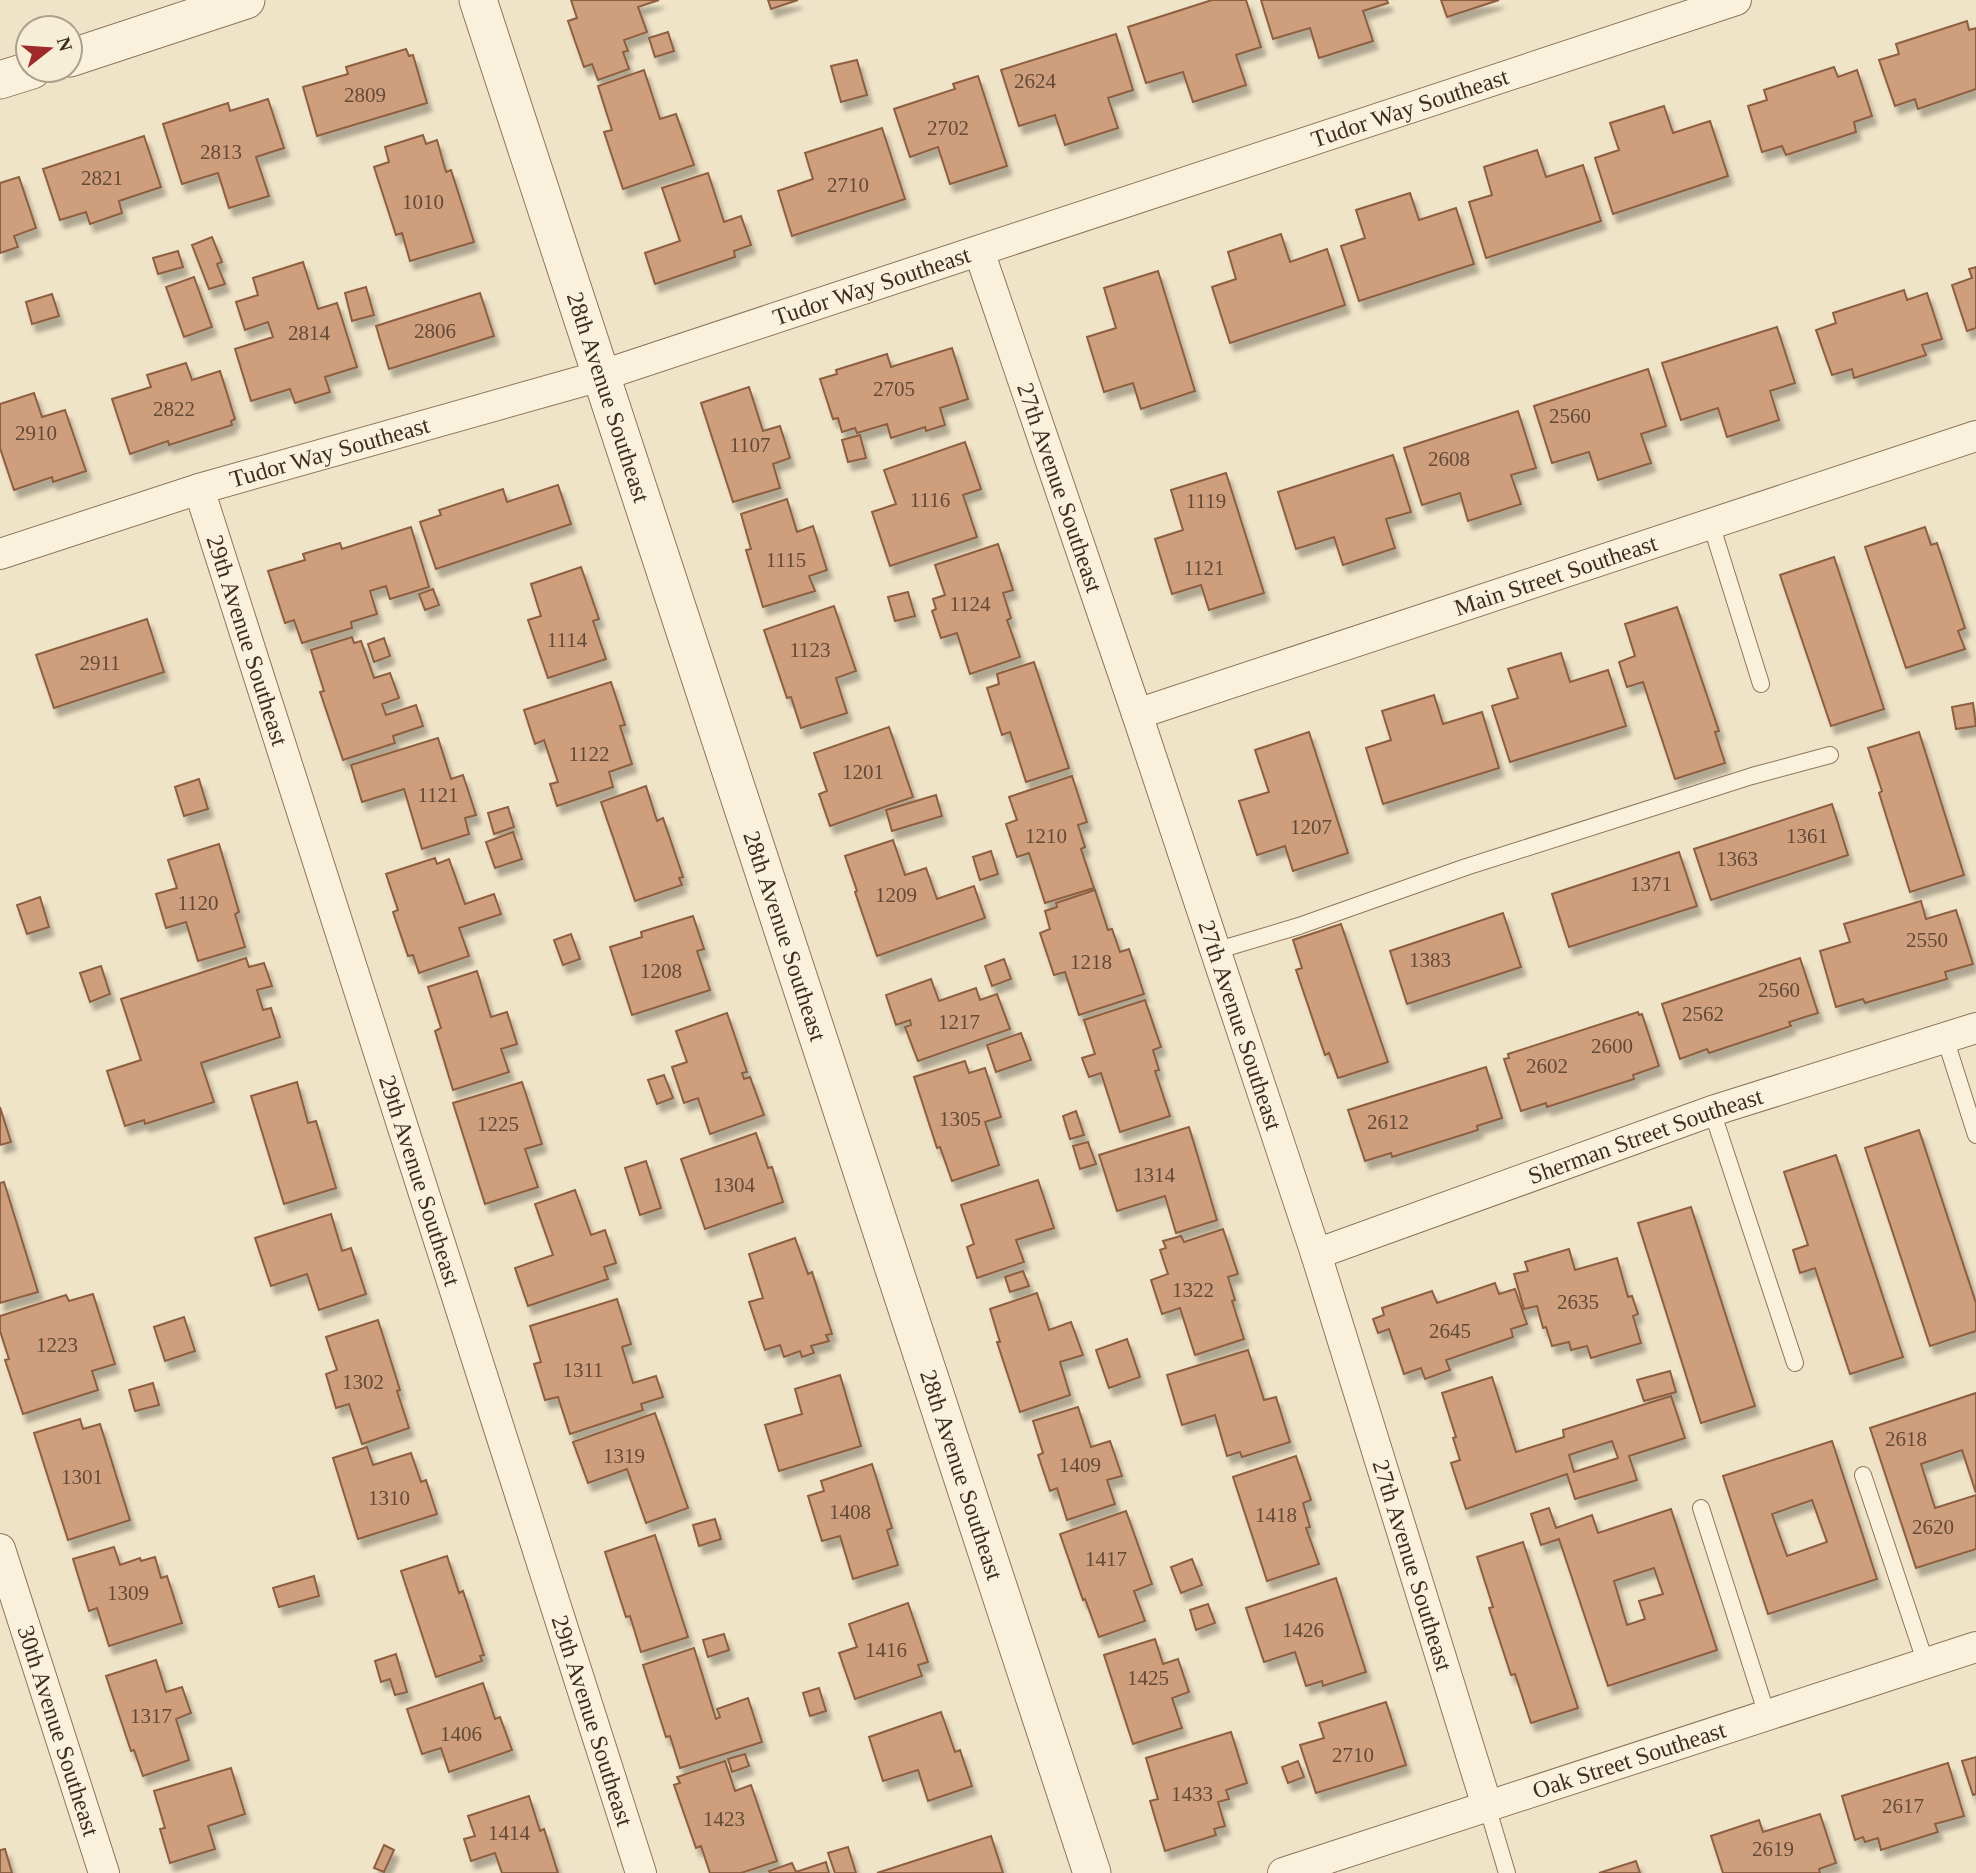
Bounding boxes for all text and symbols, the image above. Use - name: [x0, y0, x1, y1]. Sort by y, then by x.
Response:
- north arrow: [14, 14, 84, 84]
- text: N: [53, 35, 77, 54]
- street label: Tudor Way Southeast: [1308, 63, 1512, 153]
- house number: 2624: [1014, 69, 1057, 93]
- house number: 2809: [344, 83, 386, 107]
- house number: 2702: [927, 116, 969, 140]
- house number: 2813: [200, 140, 242, 164]
- house number: 2821: [81, 166, 123, 190]
- house number: 2710: [827, 173, 869, 197]
- house number: 1010: [402, 190, 444, 214]
- street label: Tudor Way Southeast: [770, 241, 974, 331]
- street label: 28th Avenue Southeast: [562, 289, 655, 506]
- house number: 2806: [414, 319, 456, 343]
- house number: 2814: [288, 321, 331, 345]
- house number: 2705: [873, 377, 915, 401]
- street label: 27th Avenue Southeast: [1012, 379, 1108, 596]
- house number: 2822: [153, 397, 195, 421]
- house number: 2560: [1549, 404, 1591, 428]
- street label: Tudor Way Southeast: [227, 412, 433, 493]
- house number: 2910: [15, 421, 57, 445]
- house number: 1107: [729, 433, 771, 457]
- house number: 2608: [1428, 447, 1470, 471]
- house number: 1116: [910, 488, 950, 512]
- house number: 1119: [1186, 489, 1226, 513]
- street label: Main Street Southeast: [1451, 530, 1661, 621]
- street label: 29th Avenue Southeast: [202, 532, 293, 749]
- house number: 1115: [766, 548, 806, 572]
- house number: 1121: [1183, 556, 1225, 580]
- house number: 1124: [949, 592, 991, 616]
- house number: 1114: [547, 628, 588, 652]
- house number: 1123: [789, 638, 831, 662]
- house number: 2911: [79, 651, 121, 675]
- house number: 1122: [568, 742, 610, 766]
- house number: 1201: [842, 760, 884, 784]
- house number: 1121: [417, 783, 459, 807]
- house number: 1207: [1290, 815, 1332, 839]
- house number: 1210: [1025, 824, 1067, 848]
- house number: 1361: [1786, 824, 1828, 848]
- street label: 28th Avenue Southeast: [738, 828, 831, 1045]
- house number: 1363: [1716, 847, 1758, 871]
- house number: 1371: [1630, 872, 1672, 896]
- house number: 1209: [875, 883, 917, 907]
- house number: 1120: [177, 891, 219, 915]
- street label: 27th Avenue Southeast: [1193, 917, 1287, 1134]
- house number: 2550: [1906, 928, 1948, 952]
- house number: 1383: [1409, 948, 1451, 972]
- house number: 1218: [1070, 950, 1112, 974]
- house number: 1208: [640, 959, 682, 983]
- house number: 2560: [1758, 978, 1800, 1002]
- house number: 2562: [1682, 1002, 1724, 1026]
- house number: 1217: [938, 1010, 980, 1034]
- house number: 2600: [1591, 1034, 1633, 1058]
- house number: 2602: [1526, 1054, 1568, 1078]
- street label: 29th Avenue Southeast: [374, 1072, 466, 1289]
- street label: Sherman Street Southeast: [1525, 1083, 1766, 1189]
- house number: 1305: [939, 1107, 981, 1131]
- house number: 2612: [1367, 1110, 1409, 1134]
- house number: 1225: [477, 1112, 519, 1136]
- house number: 1314: [1133, 1163, 1176, 1187]
- house number: 1304: [713, 1173, 756, 1197]
- house number: 1322: [1172, 1278, 1214, 1302]
- house number: 2635: [1557, 1290, 1599, 1314]
- house number: 2645: [1429, 1319, 1471, 1343]
- house number: 1223: [36, 1333, 78, 1357]
- house number: 1311: [562, 1358, 604, 1382]
- street label: 28th Avenue Southeast: [915, 1366, 1008, 1583]
- house number: 1302: [342, 1370, 384, 1394]
- house number: 2618: [1885, 1427, 1927, 1451]
- house number: 1319: [603, 1444, 645, 1468]
- house number: 1409: [1059, 1453, 1101, 1477]
- street label: 27th Avenue Southeast: [1368, 1457, 1457, 1674]
- house number: 1301: [61, 1465, 103, 1489]
- house number: 1310: [368, 1486, 410, 1510]
- house number: 1408: [829, 1500, 871, 1524]
- house number: 1418: [1255, 1503, 1297, 1527]
- house number: 2620: [1912, 1515, 1954, 1539]
- house number: 1417: [1085, 1547, 1127, 1571]
- house number: 1309: [107, 1581, 149, 1605]
- street label: 29th Avenue Southeast: [547, 1612, 638, 1830]
- house number: 1426: [1282, 1618, 1324, 1642]
- street label: 30th Avenue Southeast: [12, 1622, 104, 1840]
- house number: 1416: [865, 1638, 907, 1662]
- house number: 1425: [1127, 1666, 1169, 1690]
- house number: 1317: [130, 1704, 172, 1728]
- street label: Oak Street Southeast: [1529, 1716, 1729, 1804]
- house number: 1406: [440, 1722, 482, 1746]
- house number: 2710: [1332, 1743, 1374, 1767]
- house number: 1433: [1171, 1782, 1213, 1806]
- house number: 2617: [1882, 1794, 1924, 1818]
- house number: 1423: [703, 1807, 745, 1831]
- house number: 1414: [488, 1821, 531, 1845]
- house number: 2619: [1752, 1837, 1794, 1861]

